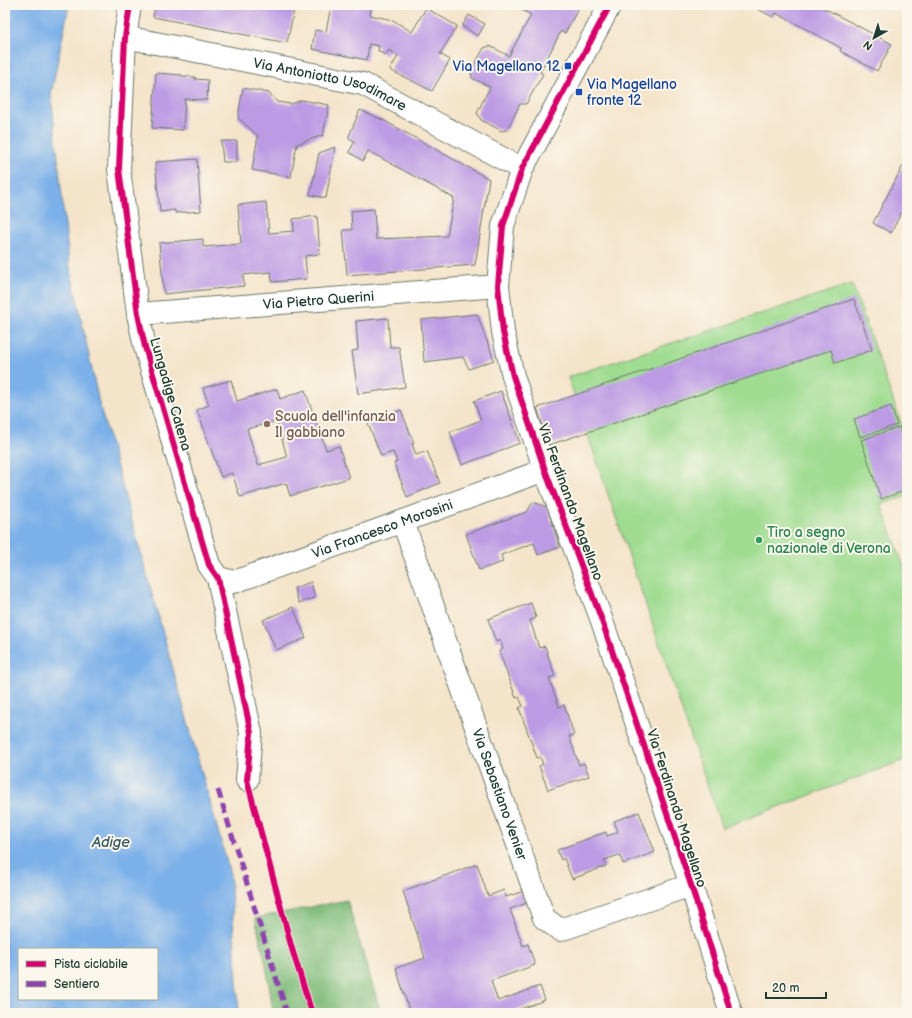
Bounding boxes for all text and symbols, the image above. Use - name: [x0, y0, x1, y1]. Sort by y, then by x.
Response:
- north arrow: [854, 18, 894, 58]
- text: N: [861, 38, 875, 53]
- street label: Via Antoniotto Usodimare: [252, 55, 409, 115]
- place label: Via Magellano 12: [453, 58, 561, 75]
- marker: Via Magellano 12: [563, 61, 573, 71]
- place label: Via Magellano fronte 12: [587, 76, 677, 109]
- marker: Via Magellano fronte 12: [574, 87, 584, 97]
- street label: Via Pietro Querini: [262, 288, 375, 313]
- street label: Lungadige Catena: [146, 335, 195, 453]
- place label: Scuola dell'infanzia Il gabbiano: [275, 408, 396, 441]
- marker: Scuola dell'infanzia Il gabbiano: [262, 419, 272, 429]
- street label: Via Ferdinando Magellano: [534, 421, 607, 583]
- street label: Via Francesco Morosini: [310, 496, 455, 562]
- place label: Tiro a segno nazionale di Verona: [767, 524, 891, 557]
- marker: Tiro a segno nazionale di Verona: [754, 535, 764, 545]
- street label: Via Sebastiano Venier: [468, 727, 531, 863]
- street label: Via Ferdinando Magellano: [643, 727, 710, 890]
- water label: Adige: [91, 833, 130, 852]
- legend: [18, 948, 158, 1000]
- text: Pista ciclabile: [54, 957, 128, 972]
- scale bar: [766, 974, 826, 1000]
- text: Sentiero: [54, 977, 100, 992]
- text: 20 m: [772, 981, 799, 996]

